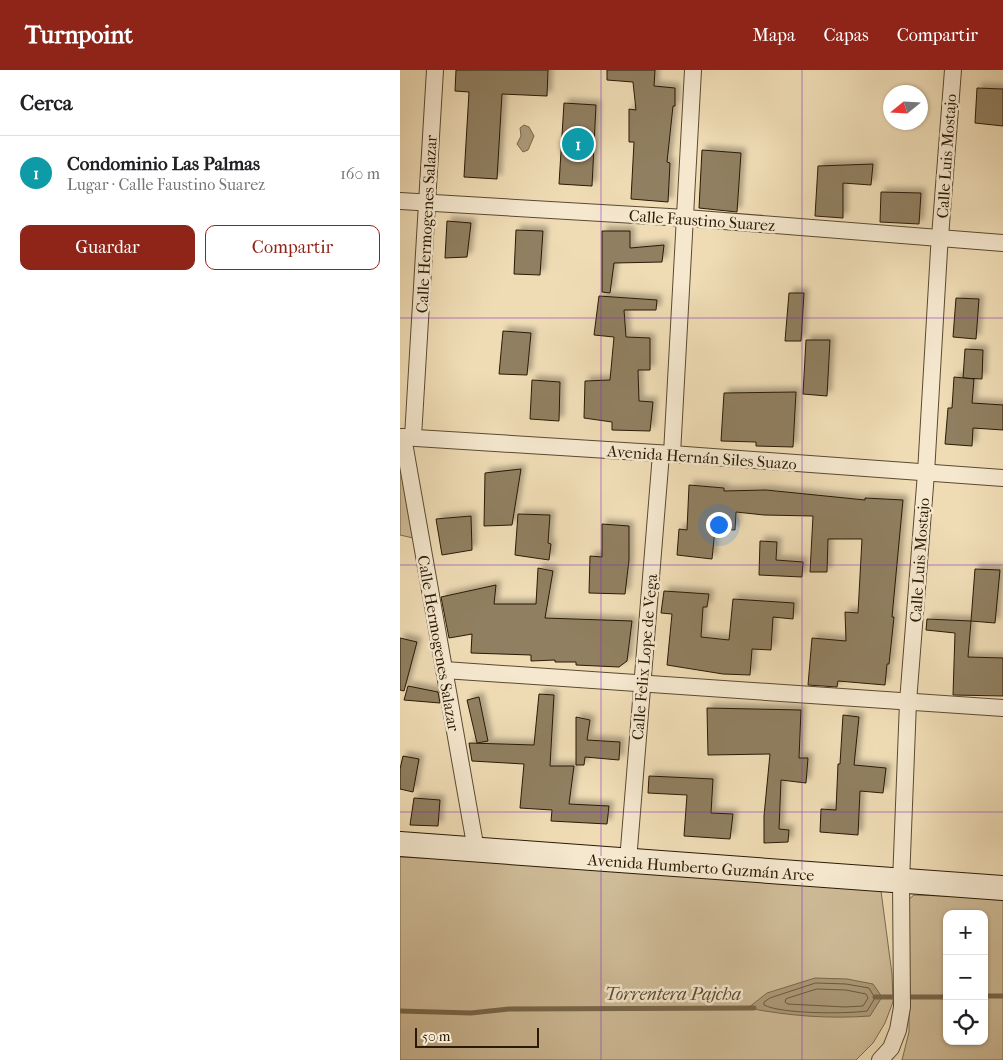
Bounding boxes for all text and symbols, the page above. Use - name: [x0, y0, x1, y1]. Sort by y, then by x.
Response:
- text: Turnpoint: [25, 21, 133, 49]
- text: Mapa: [753, 25, 795, 46]
- text: Capas: [823, 25, 869, 46]
- text: Compartir: [897, 25, 978, 46]
- north arrow: [883, 85, 928, 130]
- text: Cerca: [20, 91, 72, 115]
- street label: Calle Luis Mostajo: [933, 93, 960, 219]
- pin: 1: [562, 125, 594, 163]
- street label: Calle Hermogenes Salazar: [412, 134, 441, 314]
- text: Condominio Las Palmas: [67, 153, 260, 175]
- text: 1: [33, 164, 39, 183]
- text: 160 m: [340, 164, 380, 183]
- text: Lugar · Calle Faustino Suarez: [67, 175, 265, 194]
- street label: Calle Faustino Suarez: [628, 206, 776, 235]
- button: Guardar: [20, 225, 195, 270]
- button: Compartir: [205, 225, 380, 270]
- street label: Avenida Hernán Siles Suazo: [606, 441, 797, 474]
- street label: Calle Luis Mostajo: [906, 497, 933, 623]
- your location: [706, 512, 732, 538]
- street label: Calle Hermogenes Salazar: [414, 554, 463, 733]
- street label: Calle Felix Lope de Vega: [628, 573, 661, 741]
- street label: Avenida Humberto Guzmán Arce: [586, 850, 815, 885]
- map controls: [943, 910, 988, 1045]
- button: +: [943, 910, 988, 955]
- button: −: [943, 955, 988, 1000]
- water label: Torrentera Pajcha: [605, 984, 741, 1005]
- button: locate: [943, 1000, 988, 1045]
- scale bar: [415, 1025, 539, 1048]
- text: 50 m: [422, 1028, 450, 1045]

